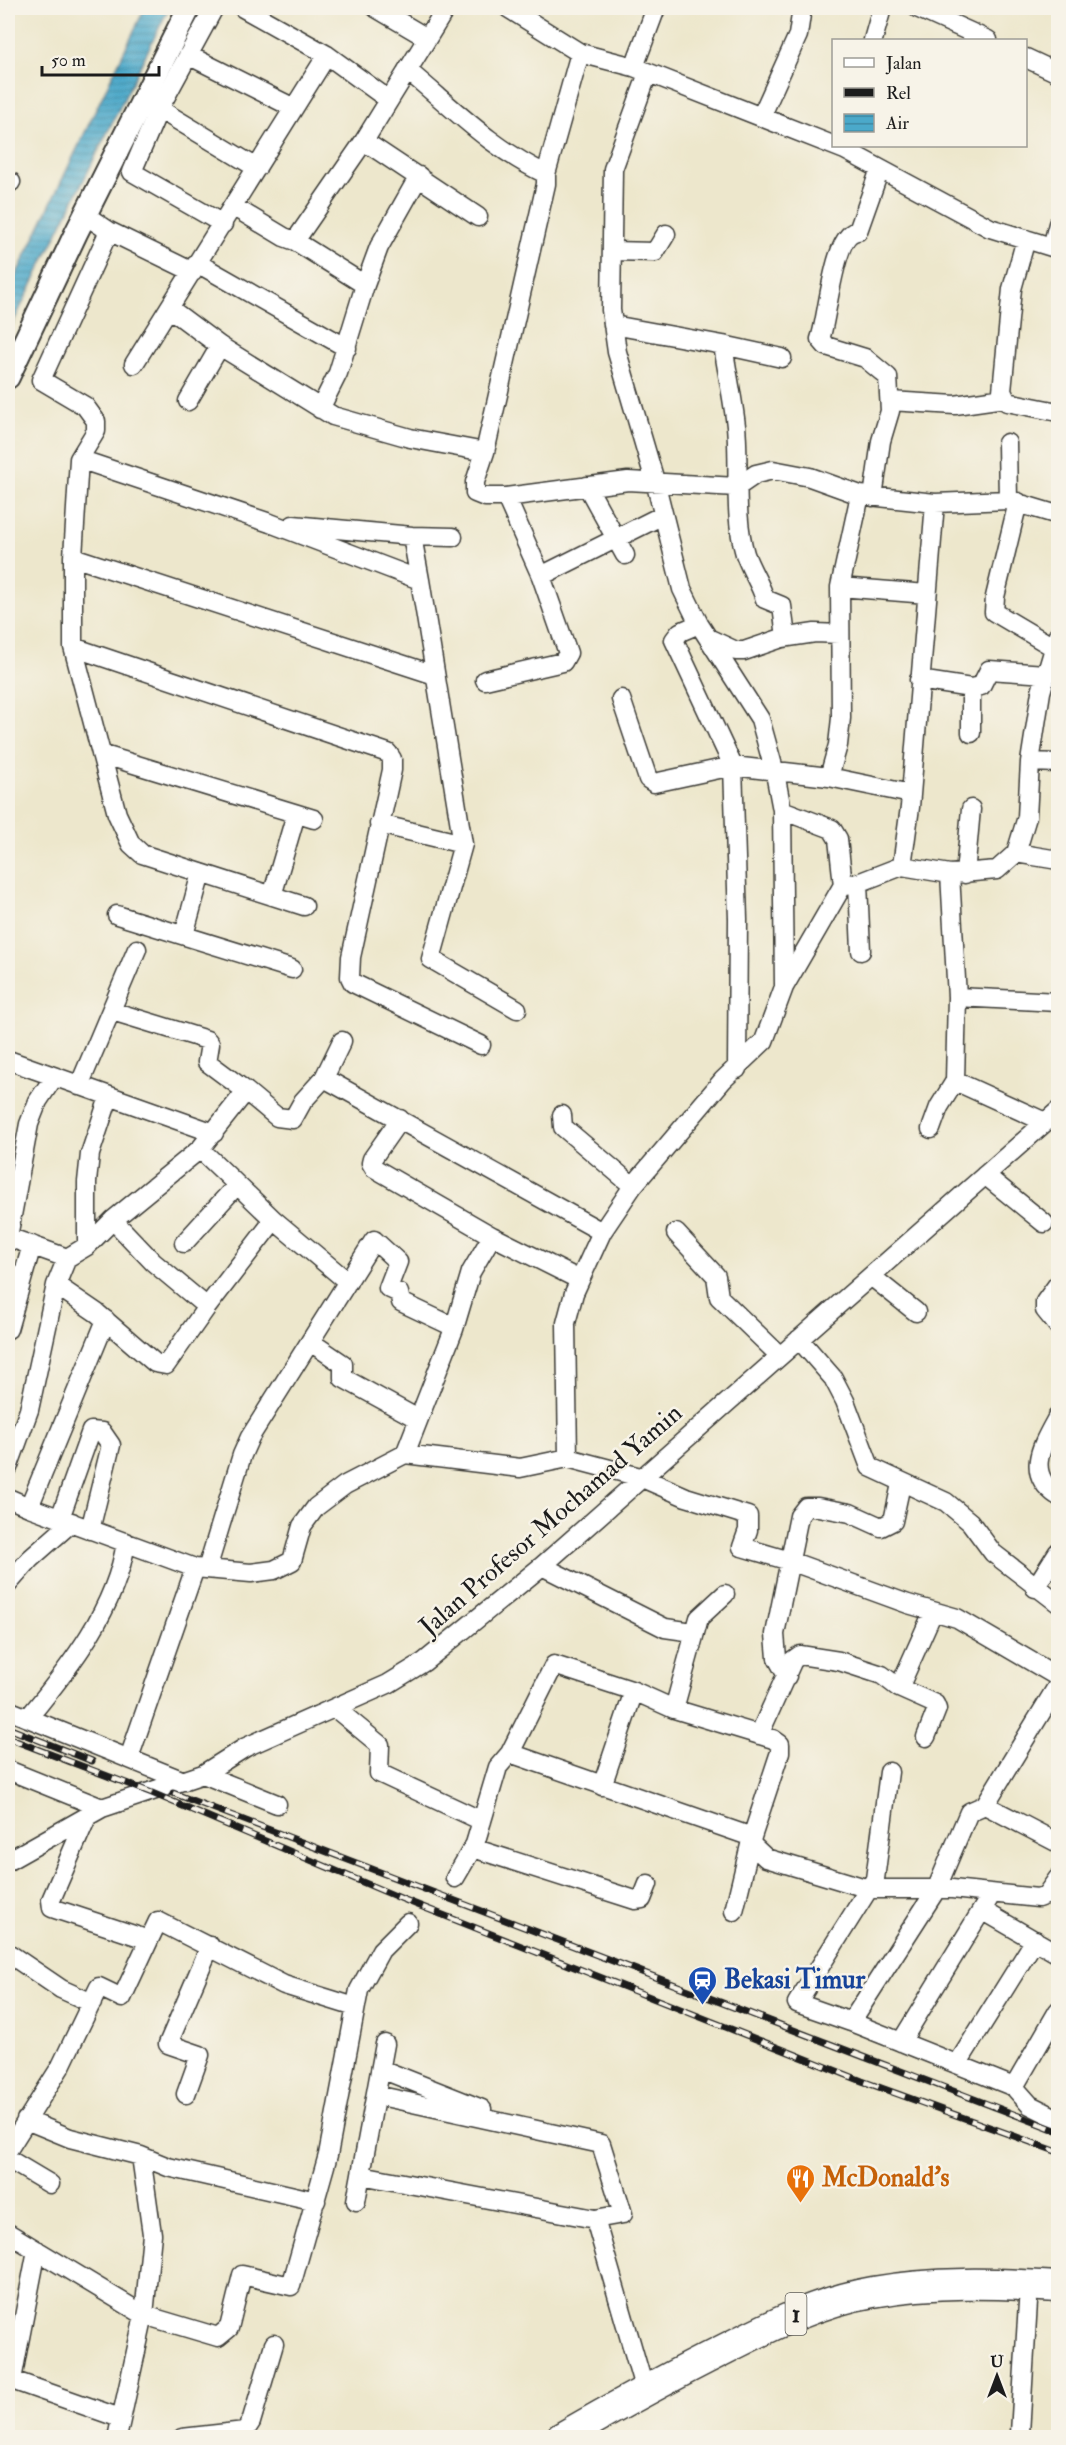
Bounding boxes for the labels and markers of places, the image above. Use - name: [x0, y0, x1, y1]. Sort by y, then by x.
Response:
- station icon: Bekasi Timur: [687, 1964, 719, 2006]
- place label: Bekasi Timur: [724, 1964, 865, 1996]
- restaurant icon: McDonald's: [785, 2162, 817, 2204]
- place label: McDonald's: [821, 2162, 949, 2194]

